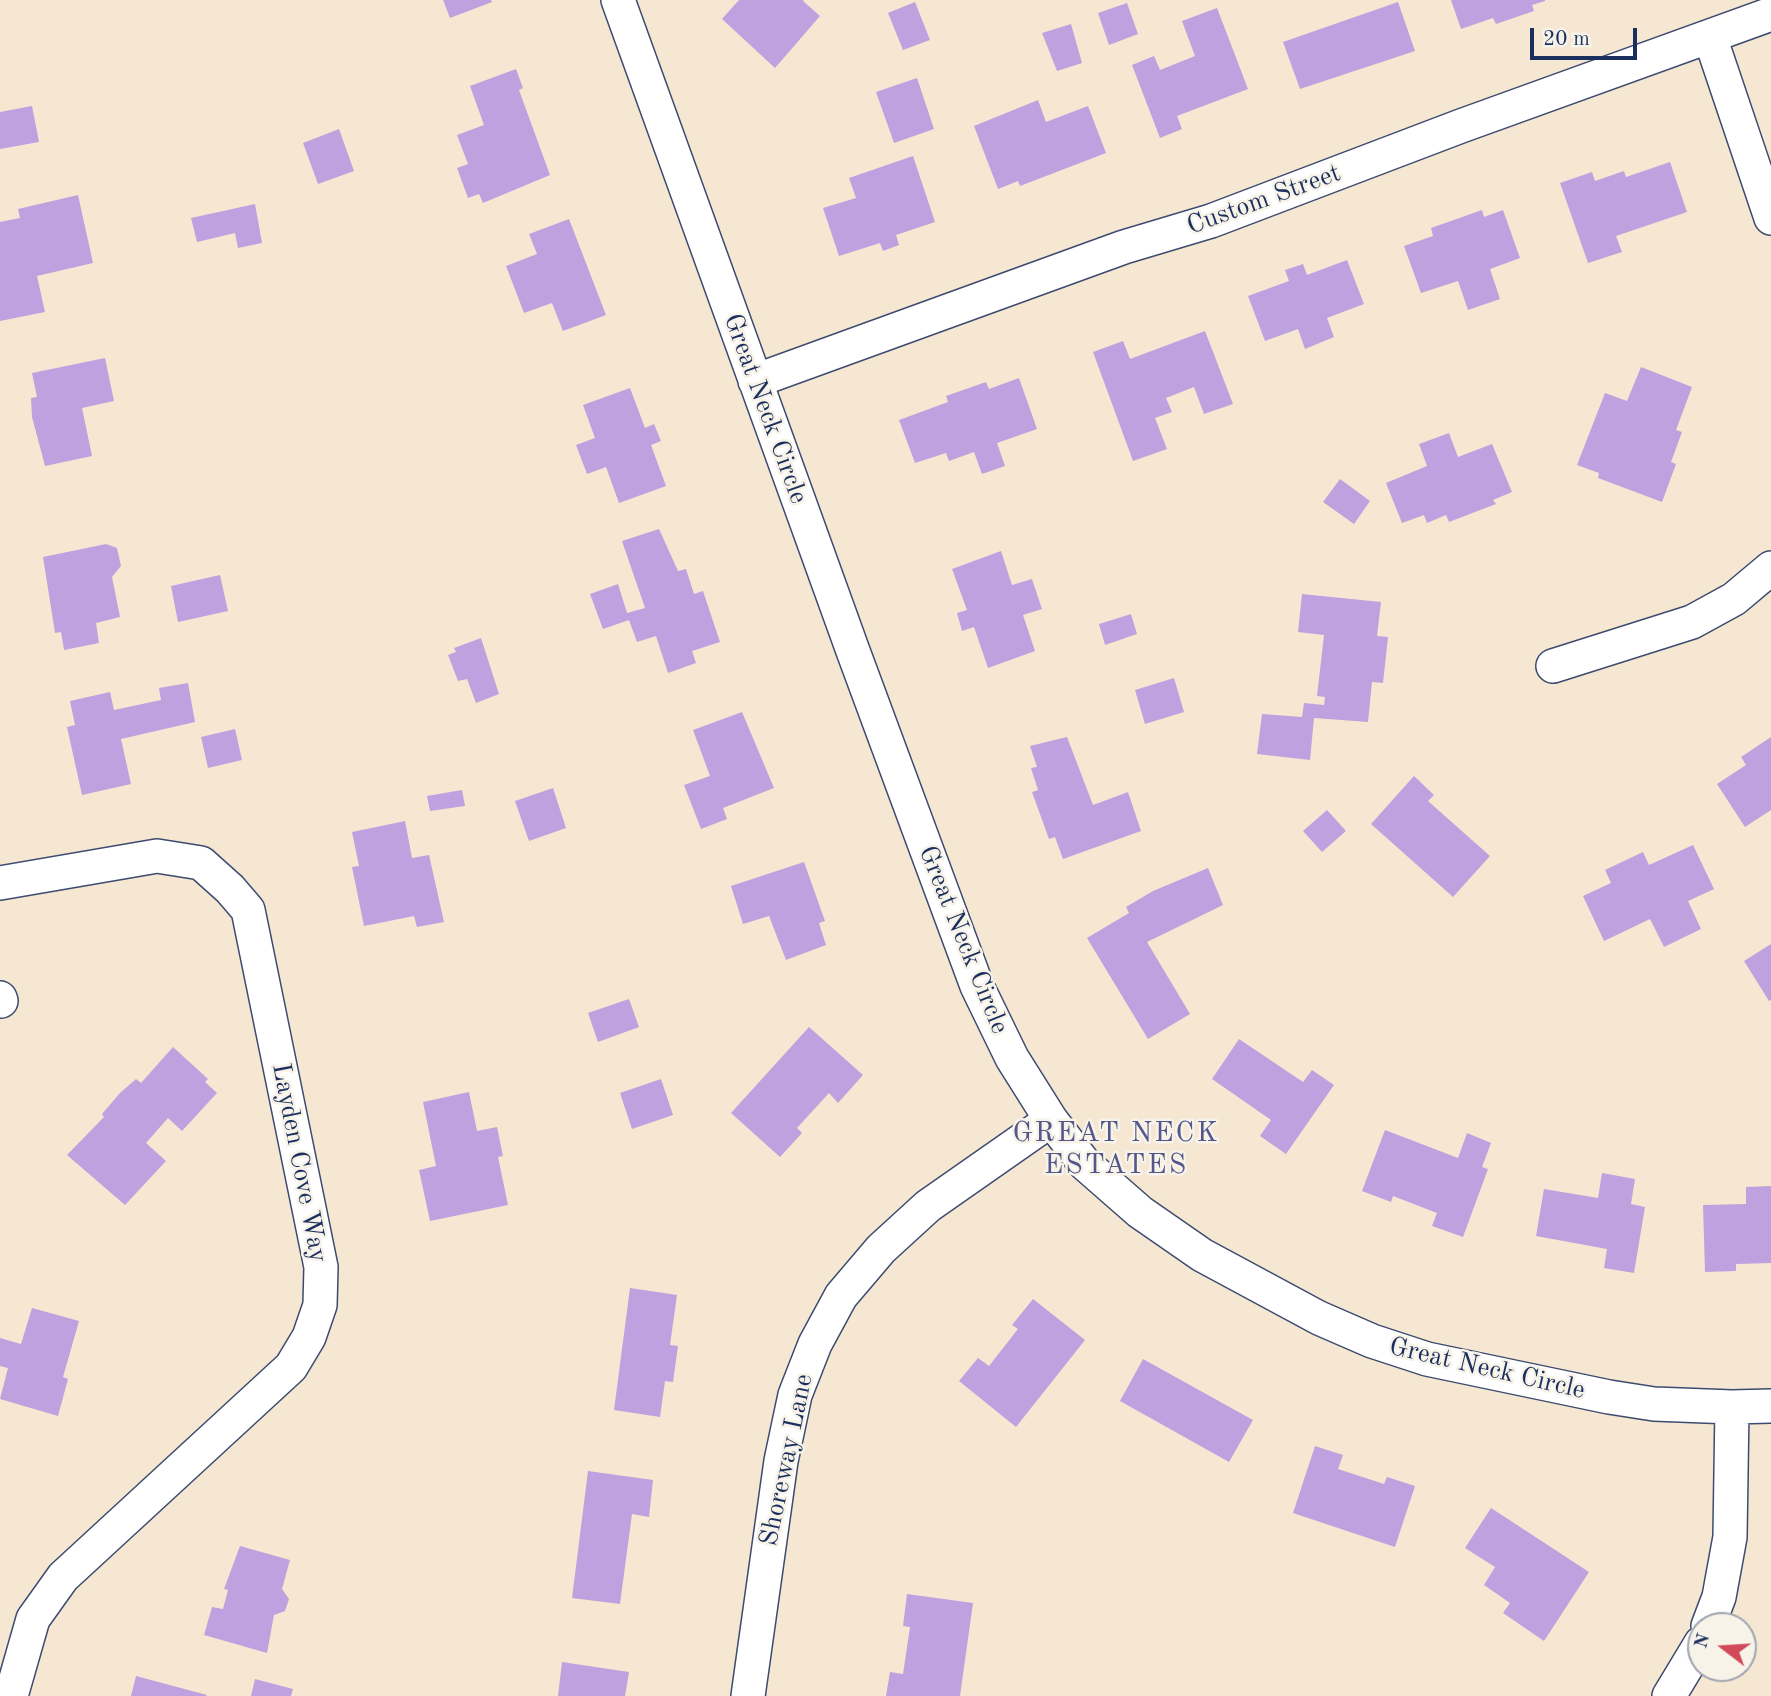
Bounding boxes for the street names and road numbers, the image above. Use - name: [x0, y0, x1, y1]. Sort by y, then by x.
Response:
- street label: Custom Street: [1183, 158, 1345, 242]
- street label: Great Neck Circle: [716, 310, 814, 508]
- street label: Great Neck Circle: [911, 841, 1015, 1039]
- street label: Layden Cove Way: [264, 1061, 334, 1265]
- street label: Great Neck Circle: [1386, 1331, 1588, 1407]
- street label: Shoreway Lane: [754, 1371, 820, 1549]

